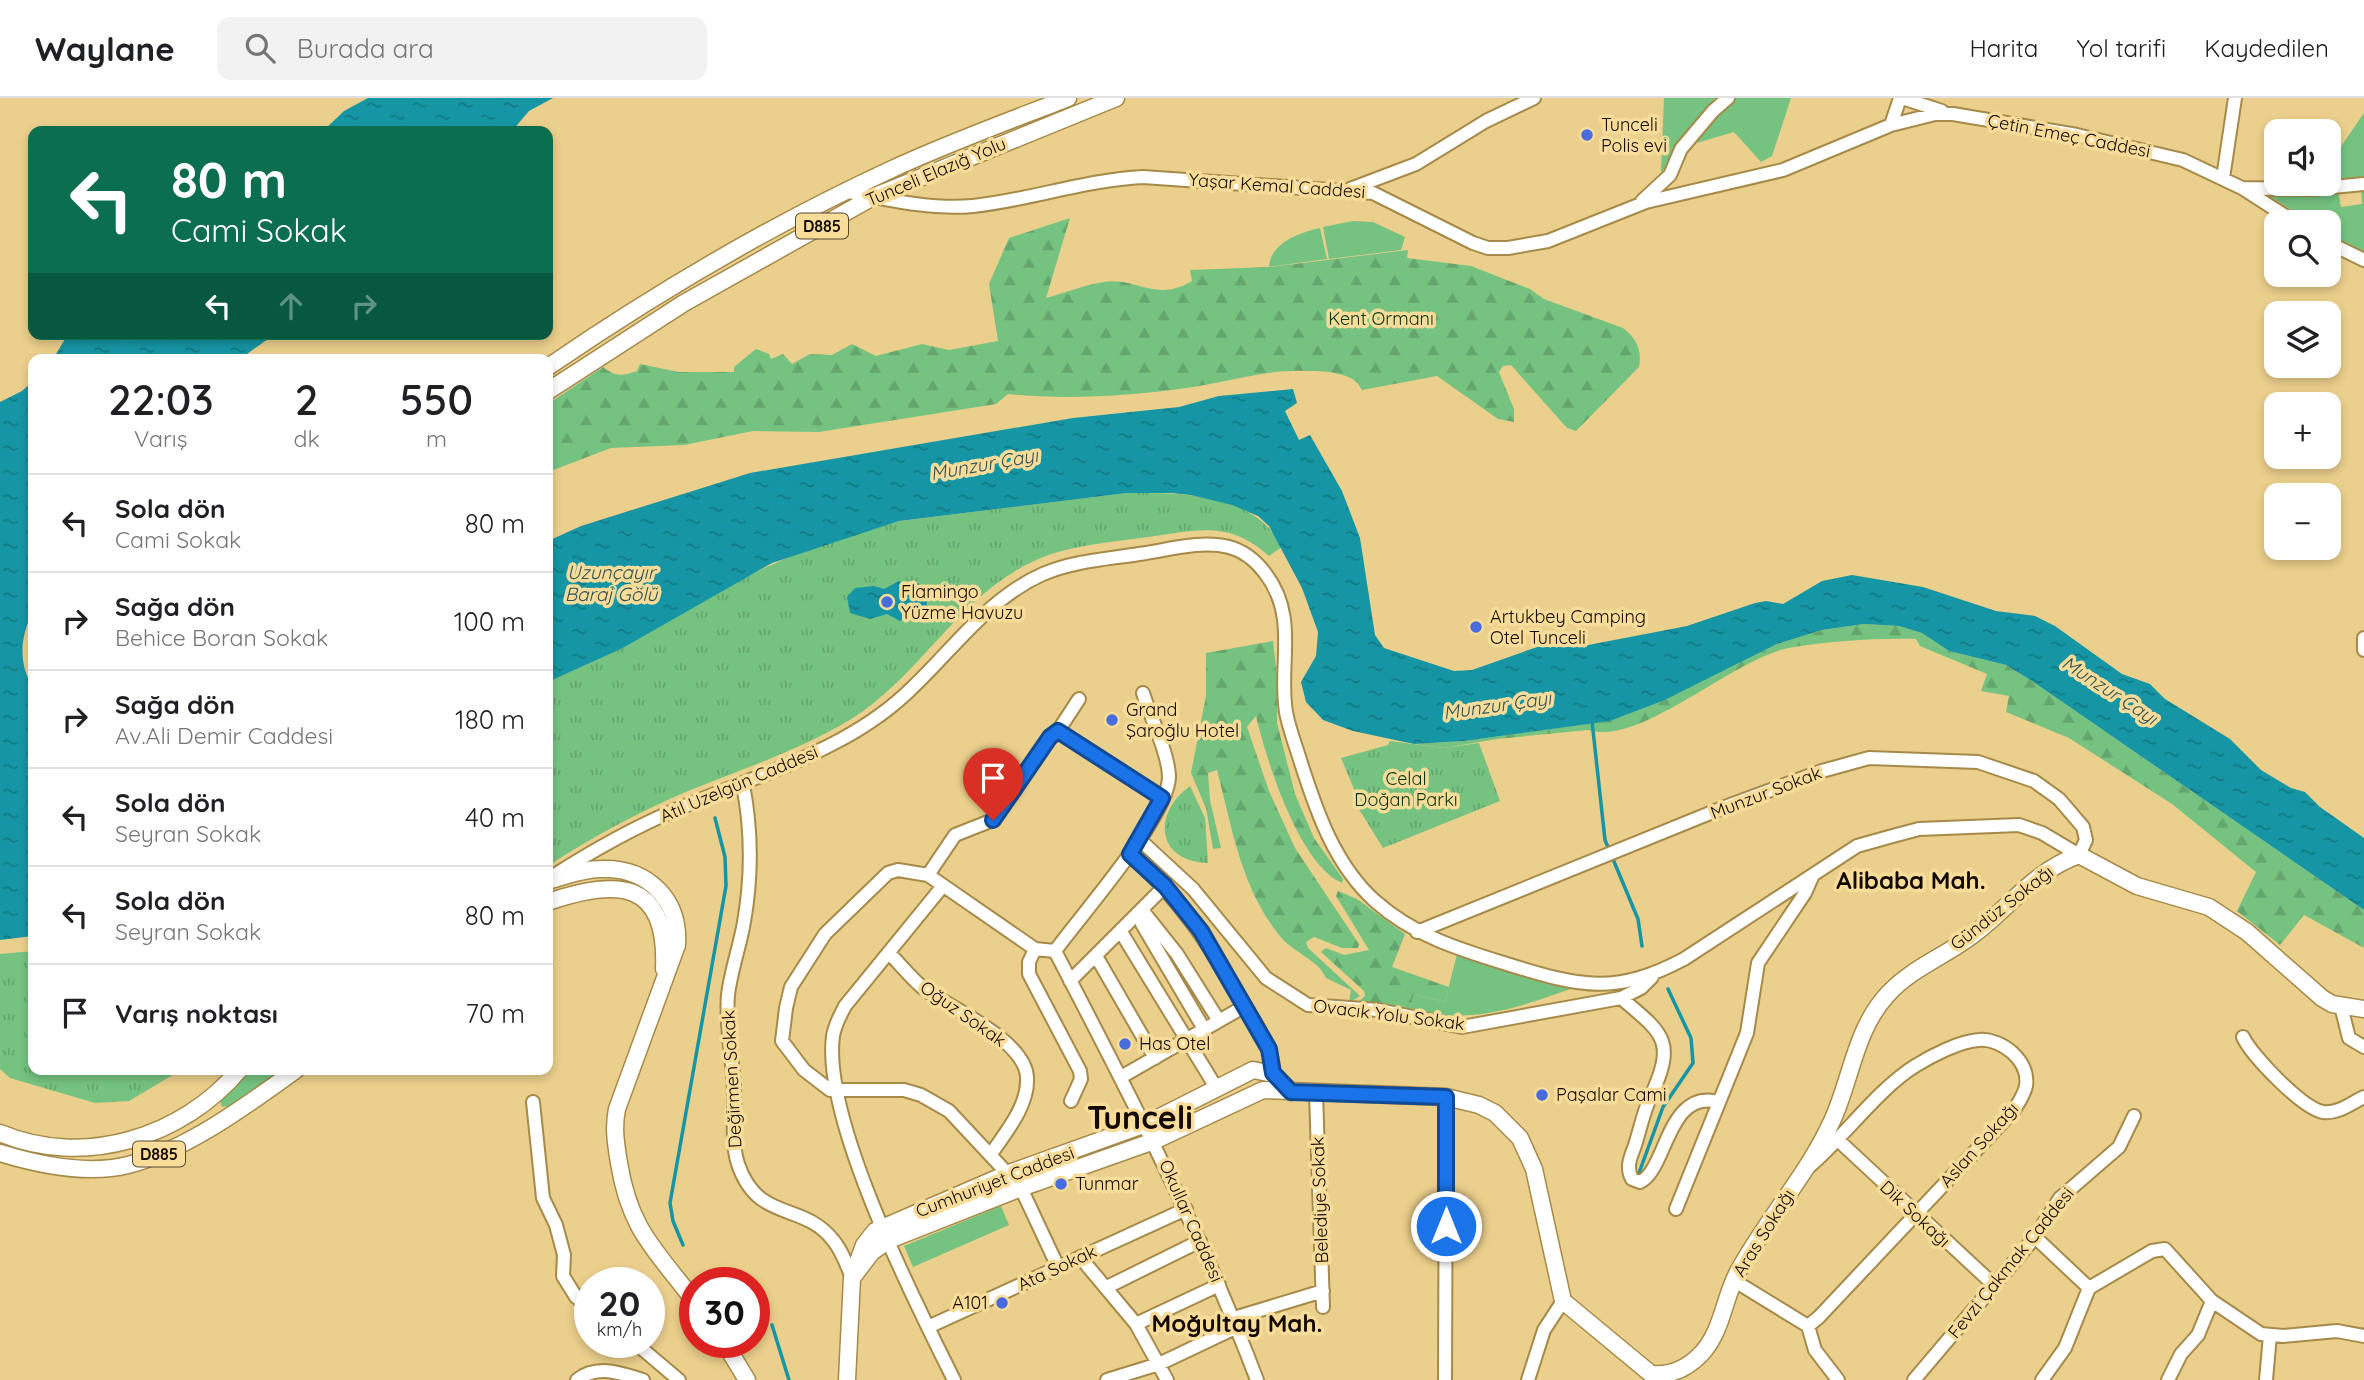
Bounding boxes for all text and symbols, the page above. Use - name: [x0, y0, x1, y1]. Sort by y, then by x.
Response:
- search box: [217, 17, 707, 80]
- text: Waylane: [35, 28, 175, 69]
- icon: search: [241, 29, 279, 67]
- text: Burada ara: [297, 32, 434, 65]
- text: Harita: [1970, 33, 2038, 63]
- text: Yol tarifi: [2076, 33, 2166, 63]
- text: Kaydedilen: [2204, 33, 2329, 63]
- street label: Çetin Emeç Caddesi: [1986, 108, 2152, 163]
- place label: Tunceli Polis evi: [1601, 113, 1667, 157]
- map controls: [2264, 119, 2341, 560]
- button: sound: [2264, 119, 2341, 196]
- marker: Tunceli Polis evi: [1579, 127, 1595, 143]
- street label: Tunceli Elazığ Yolu: [862, 132, 1009, 211]
- text: 80 m: [171, 149, 287, 210]
- icon: left: [56, 154, 147, 245]
- street label: Yaşar Kemal Caddesi: [1188, 168, 1366, 203]
- text: Cami Sokak: [171, 210, 347, 250]
- button: search: [2264, 210, 2341, 287]
- road number: D885: [796, 214, 848, 238]
- icon: left: [199, 287, 237, 325]
- icon: ahead: [272, 287, 310, 325]
- icon: right: [345, 287, 383, 325]
- button: layers: [2264, 301, 2341, 378]
- park label: Kent Ormanı: [1328, 307, 1434, 330]
- text: 22:03: [108, 373, 214, 426]
- text: 2: [295, 373, 319, 426]
- text: 550: [400, 373, 473, 426]
- button: +: [2264, 392, 2341, 469]
- text: Varış: [134, 424, 188, 453]
- text: dk: [294, 424, 320, 453]
- text: m: [426, 424, 447, 453]
- water label: Munzur Çayı: [928, 443, 1041, 485]
- button: −: [2264, 483, 2341, 560]
- text: Sola dön: [115, 492, 225, 525]
- icon: left: [56, 504, 94, 542]
- text: 80 m: [465, 507, 525, 540]
- text: Cami Sokak: [115, 525, 241, 554]
- water label: Uzunçayır Baraj Gölü: [565, 560, 658, 606]
- place label: Flamingo Yüzme Havuzu: [901, 580, 1023, 624]
- text: Sağa dön: [115, 590, 235, 623]
- marker: Flamingo Yüzme Havuzu: [879, 594, 895, 610]
- icon: right: [56, 602, 94, 640]
- text: 100 m: [454, 605, 525, 638]
- place label: Artukbey Camping Otel Tunceli: [1490, 605, 1646, 649]
- marker: Artukbey Camping Otel Tunceli: [1468, 619, 1484, 635]
- text: Behice Boran Sokak: [115, 623, 328, 652]
- water label: Munzur Çayı: [2058, 650, 2163, 730]
- water label: Munzur Çayı: [1442, 685, 1553, 724]
- text: Sağa dön: [115, 688, 235, 721]
- place label: Grand Şaroğlu Hotel: [1126, 698, 1239, 742]
- icon: right: [56, 700, 94, 738]
- text: 180 m: [455, 703, 525, 736]
- marker: Grand Şaroğlu Hotel: [1104, 712, 1120, 728]
- text: Av.Ali Demir Caddesi: [115, 721, 333, 750]
- street label: Atıl Uzelgün Caddesi: [656, 740, 821, 827]
- pin: [963, 748, 1023, 820]
- icon: arrive: [974, 759, 1012, 797]
- street label: Munzur Sokak: [1707, 761, 1825, 824]
- park label: Celal Doğan Parkı: [1354, 767, 1458, 811]
- text: Sola dön: [115, 786, 225, 819]
- icon: left: [56, 798, 94, 836]
- text: 40 m: [465, 801, 525, 834]
- text: Seyran Sokak: [115, 819, 261, 848]
- street label: Gündüz Sokağı: [1945, 860, 2058, 955]
- district label: Alibaba Mah.: [1836, 865, 1986, 895]
- text: Sola dön: [115, 884, 225, 917]
- icon: left: [56, 896, 94, 934]
- text: 80 m: [465, 899, 525, 932]
- text: Seyran Sokak: [115, 917, 261, 946]
- street label: Oğuz Sokak: [916, 976, 1011, 1052]
- icon: arrive: [56, 994, 94, 1032]
- street label: Ovacık Yolu Sokak: [1312, 994, 1466, 1035]
- text: Varış noktası: [115, 997, 278, 1030]
- text: 70 m: [465, 997, 525, 1030]
- street label: Değirmen Sokak: [716, 1009, 747, 1149]
- place label: Has Otel: [1139, 1032, 1210, 1055]
- marker: Has Otel: [1117, 1036, 1133, 1052]
- place label: Paşalar Cami: [1556, 1083, 1667, 1106]
- marker: Paşalar Cami: [1534, 1087, 1550, 1103]
- district label: Tunceli: [1087, 1097, 1193, 1137]
- street label: Aslan Sokağı: [1934, 1097, 2023, 1192]
- street label: Belediye Sokak: [1306, 1136, 1333, 1264]
- street label: Cumhuriyet Caddesi: [912, 1141, 1077, 1222]
- road number: D885: [133, 1142, 185, 1166]
- street label: Okullar Caddesi: [1154, 1156, 1229, 1286]
- place label: Tunmar: [1075, 1172, 1139, 1195]
- street label: Dik Sokağı: [1875, 1175, 1955, 1252]
- marker: Tunmar: [1053, 1176, 1069, 1192]
- street label: Fevzi Çakmak Caddesi: [1943, 1182, 2079, 1343]
- street label: Aras Sokağı: [1728, 1185, 1800, 1281]
- position arrow: [1409, 1189, 1483, 1263]
- street label: Ata Sokak: [1014, 1239, 1100, 1296]
- speed limit sign: 30: [679, 1267, 770, 1358]
- text: 20: [599, 1281, 640, 1325]
- place label: A101: [952, 1291, 988, 1314]
- marker: A101: [994, 1295, 1010, 1311]
- district label: Moğultay Mah.: [1152, 1308, 1322, 1338]
- text: km/h: [597, 1318, 642, 1341]

